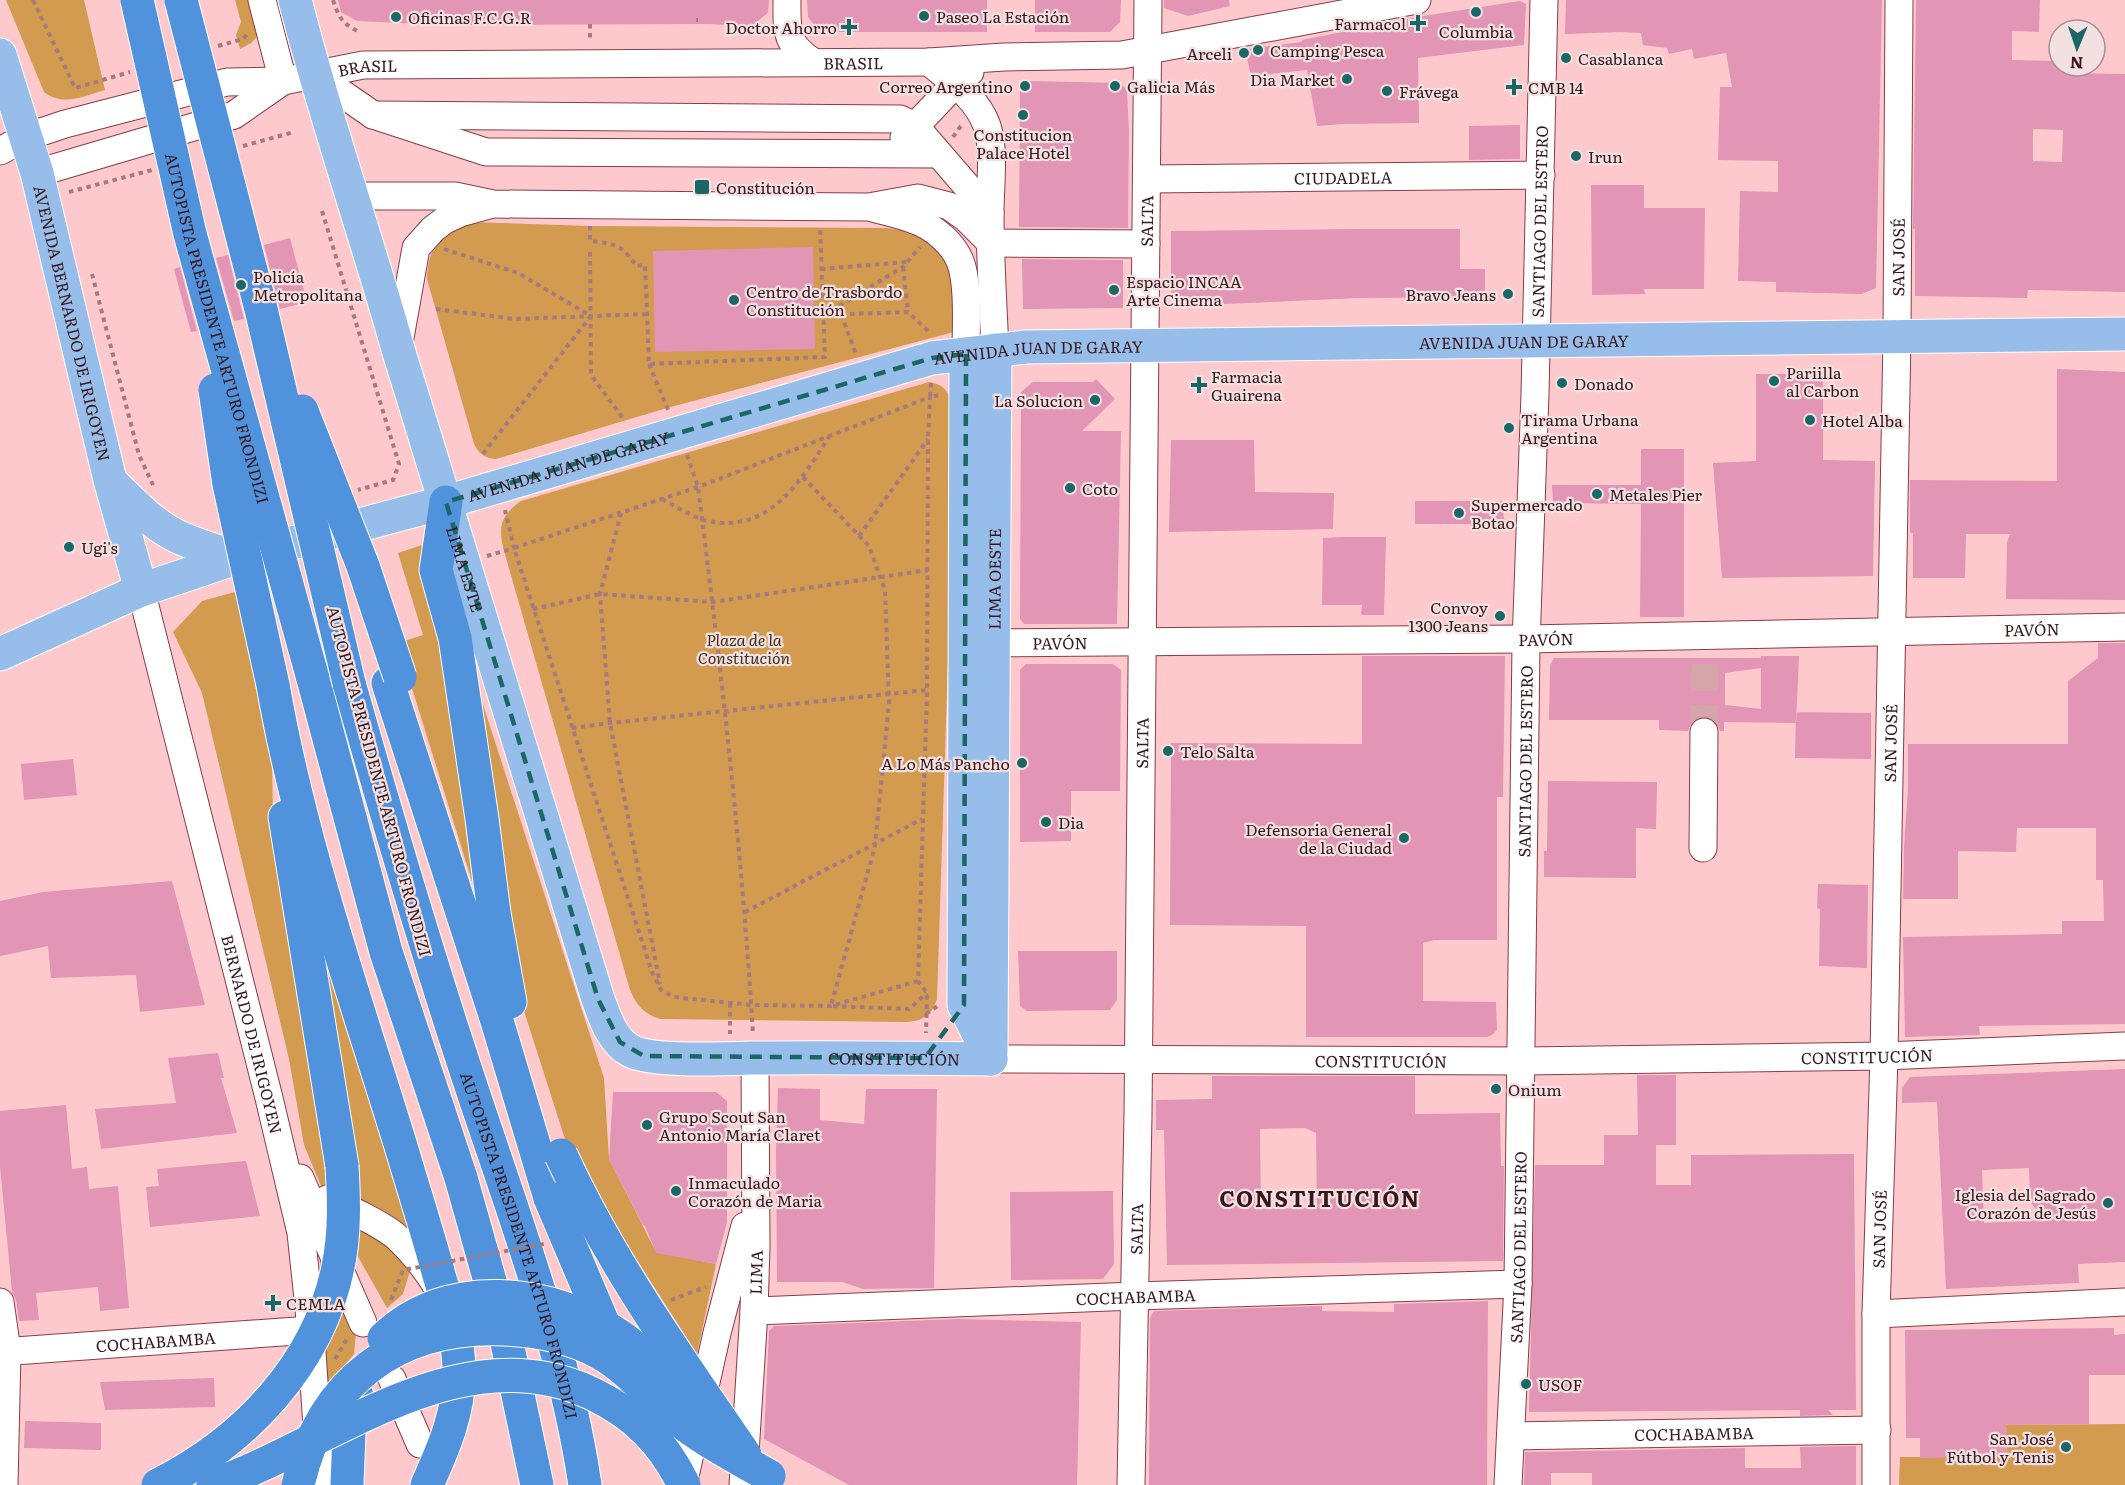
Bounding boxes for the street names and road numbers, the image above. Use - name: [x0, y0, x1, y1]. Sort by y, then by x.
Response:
- street label: BRASIL: [823, 50, 884, 75]
- street label: BRASIL: [335, 53, 398, 82]
- street label: SANTIAGO DEL ESTERO: [1525, 125, 1553, 318]
- street label: AUTOPISTA PRESIDENTE ARTURO FRONDIZI: [160, 150, 276, 506]
- street label: CIUDADELA: [1294, 165, 1393, 190]
- street label: AVENIDA BERNARDO DE IRIGOYEN: [28, 183, 117, 464]
- street label: SALTA: [1134, 195, 1158, 247]
- street label: SAN JOSÉ: [1885, 218, 1910, 297]
- street label: AVENIDA JUAN DE GARAY: [1419, 328, 1630, 354]
- street label: AVENIDA JUAN DE GARAY: [932, 334, 1144, 370]
- street label: AVENIDA JUAN DE GARAY: [464, 424, 673, 507]
- street label: LIMA ESTE: [441, 523, 490, 615]
- street label: LIMA OESTE: [981, 528, 1006, 630]
- street label: AUTOPISTA PRESIDENTE ARTURO FRONDIZI: [322, 603, 438, 959]
- street label: PAVÓN: [2004, 616, 2060, 641]
- street label: PAVÓN: [1518, 626, 1574, 651]
- street label: PAVÓN: [1032, 630, 1088, 655]
- street label: SANTIAGO DEL ESTERO: [1511, 665, 1538, 858]
- street label: SAN JOSÉ: [1877, 704, 1902, 783]
- street label: SALTA: [1129, 717, 1154, 769]
- street label: BERNARDO DE IRIGOYEN: [216, 932, 289, 1136]
- street label: CONSTITUCIÓN: [1801, 1042, 1934, 1069]
- street label: CONSTITUCIÓN: [828, 1046, 960, 1071]
- street label: CONSTITUCIÓN: [1315, 1048, 1447, 1073]
- street label: AUTOPISTA PRESIDENTE ARTURO FRONDIZI: [455, 1069, 585, 1421]
- street label: SANTIAGO DEL ESTERO: [1503, 1151, 1532, 1344]
- street label: SAN JOSÉ: [1865, 1189, 1892, 1269]
- street label: SALTA: [1123, 1203, 1148, 1255]
- street label: LIMA: [743, 1249, 768, 1295]
- street label: COCHABAMBA: [1075, 1282, 1196, 1310]
- street label: COCHABAMBA: [95, 1325, 216, 1357]
- street label: COCHABAMBA: [1634, 1420, 1754, 1446]

